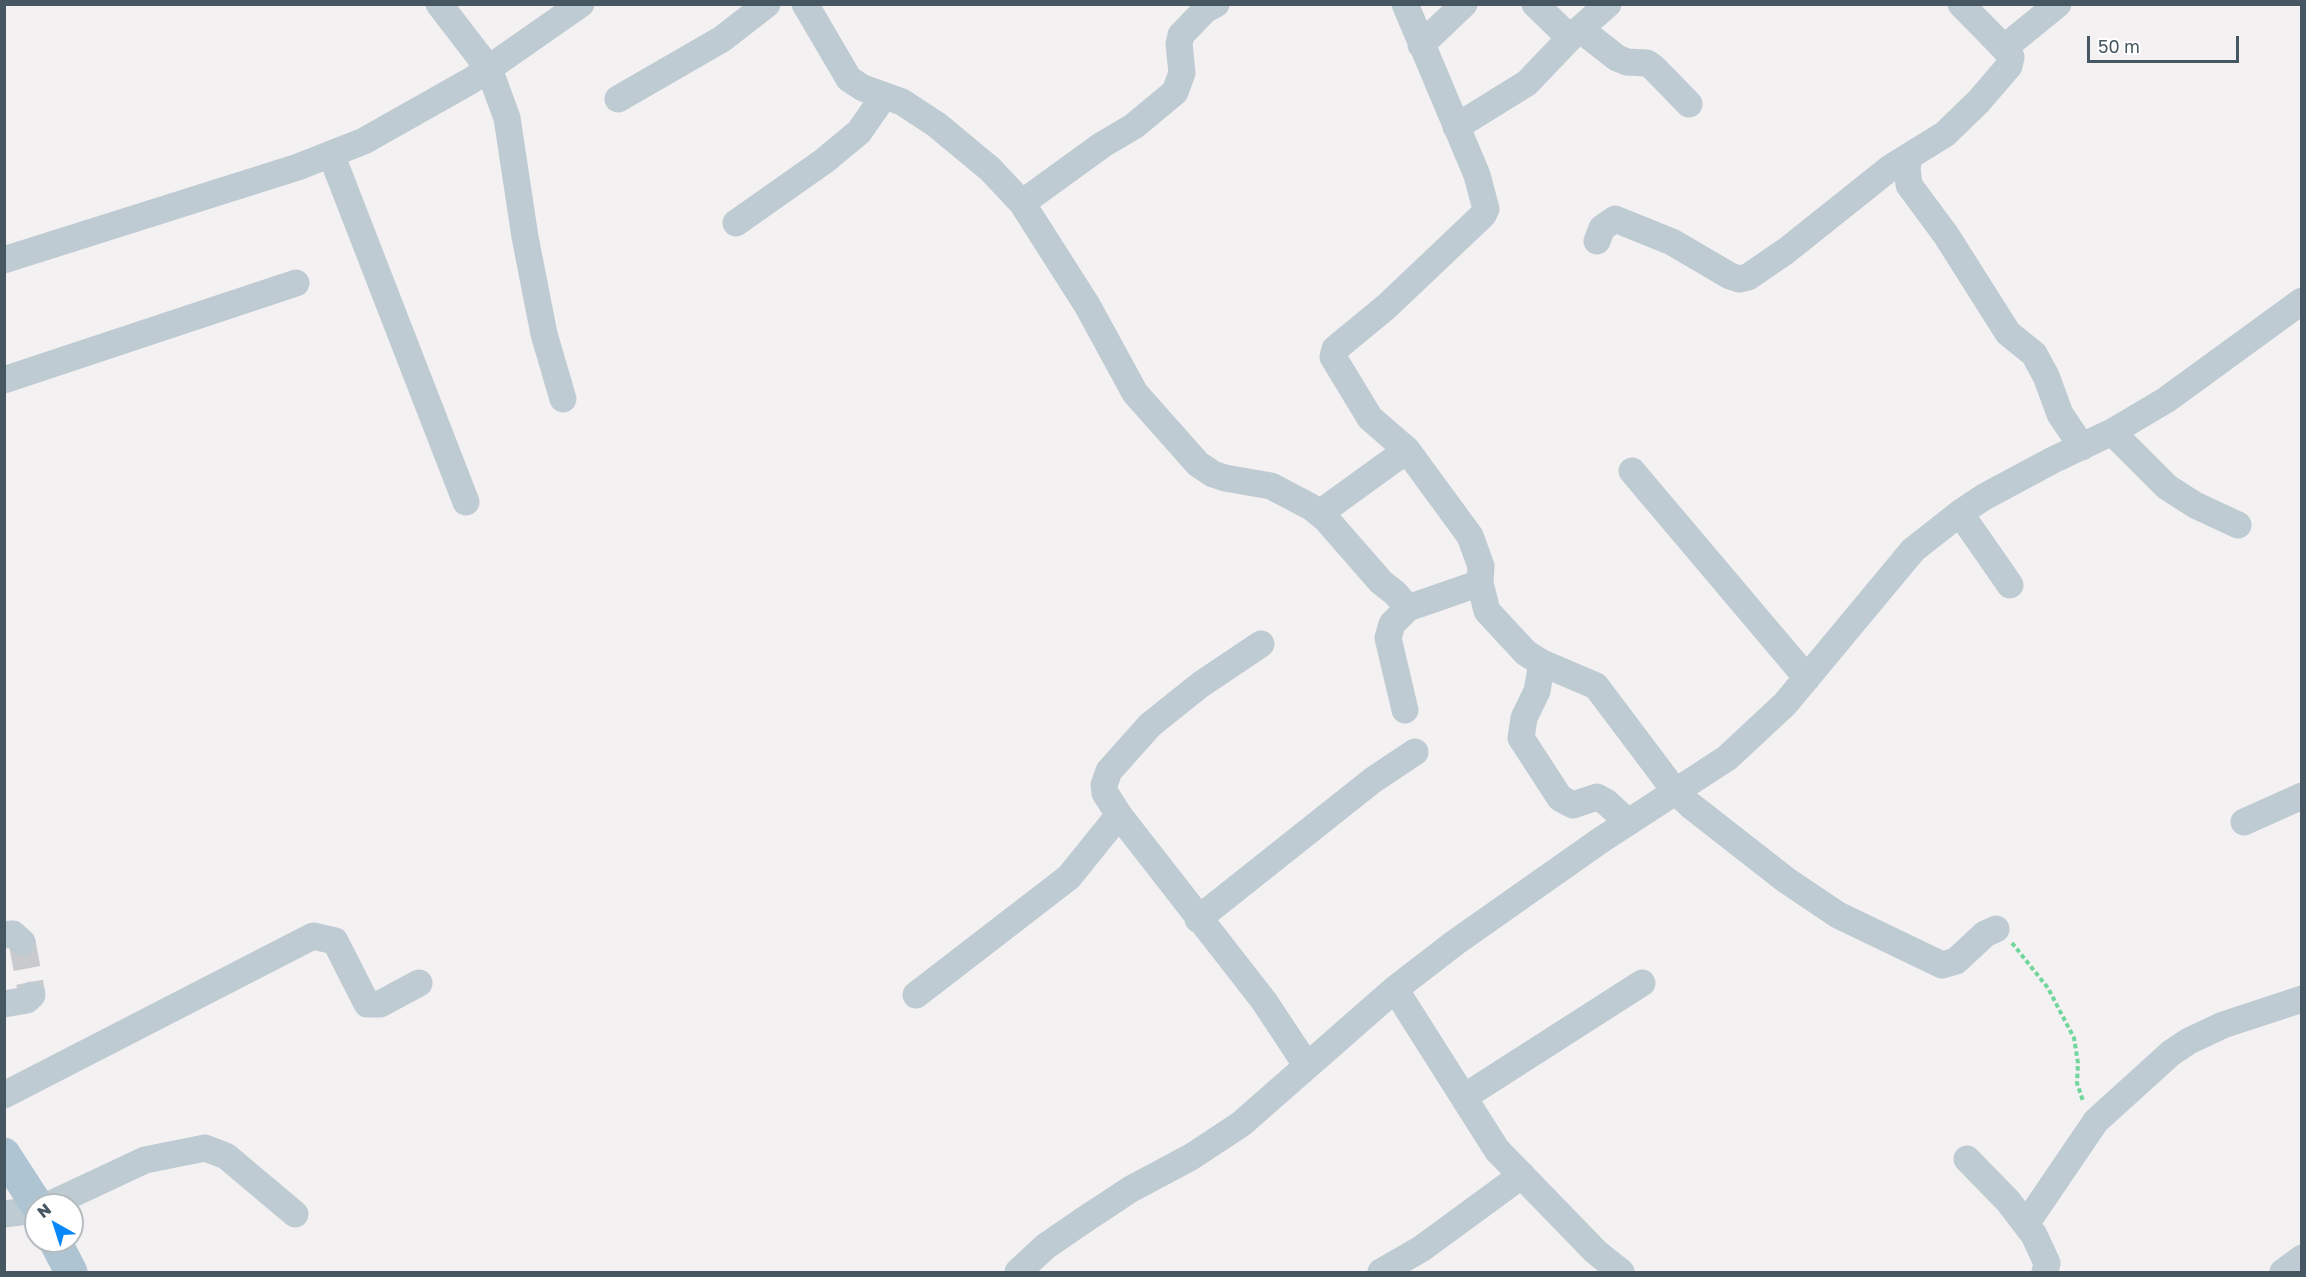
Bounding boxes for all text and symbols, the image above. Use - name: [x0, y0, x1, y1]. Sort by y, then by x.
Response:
- scale bar: [2090, 24, 2242, 62]
- text: 50 m: [2098, 35, 2140, 57]
- north arrow: [24, 1193, 84, 1253]
- text: N: [33, 1199, 55, 1222]

